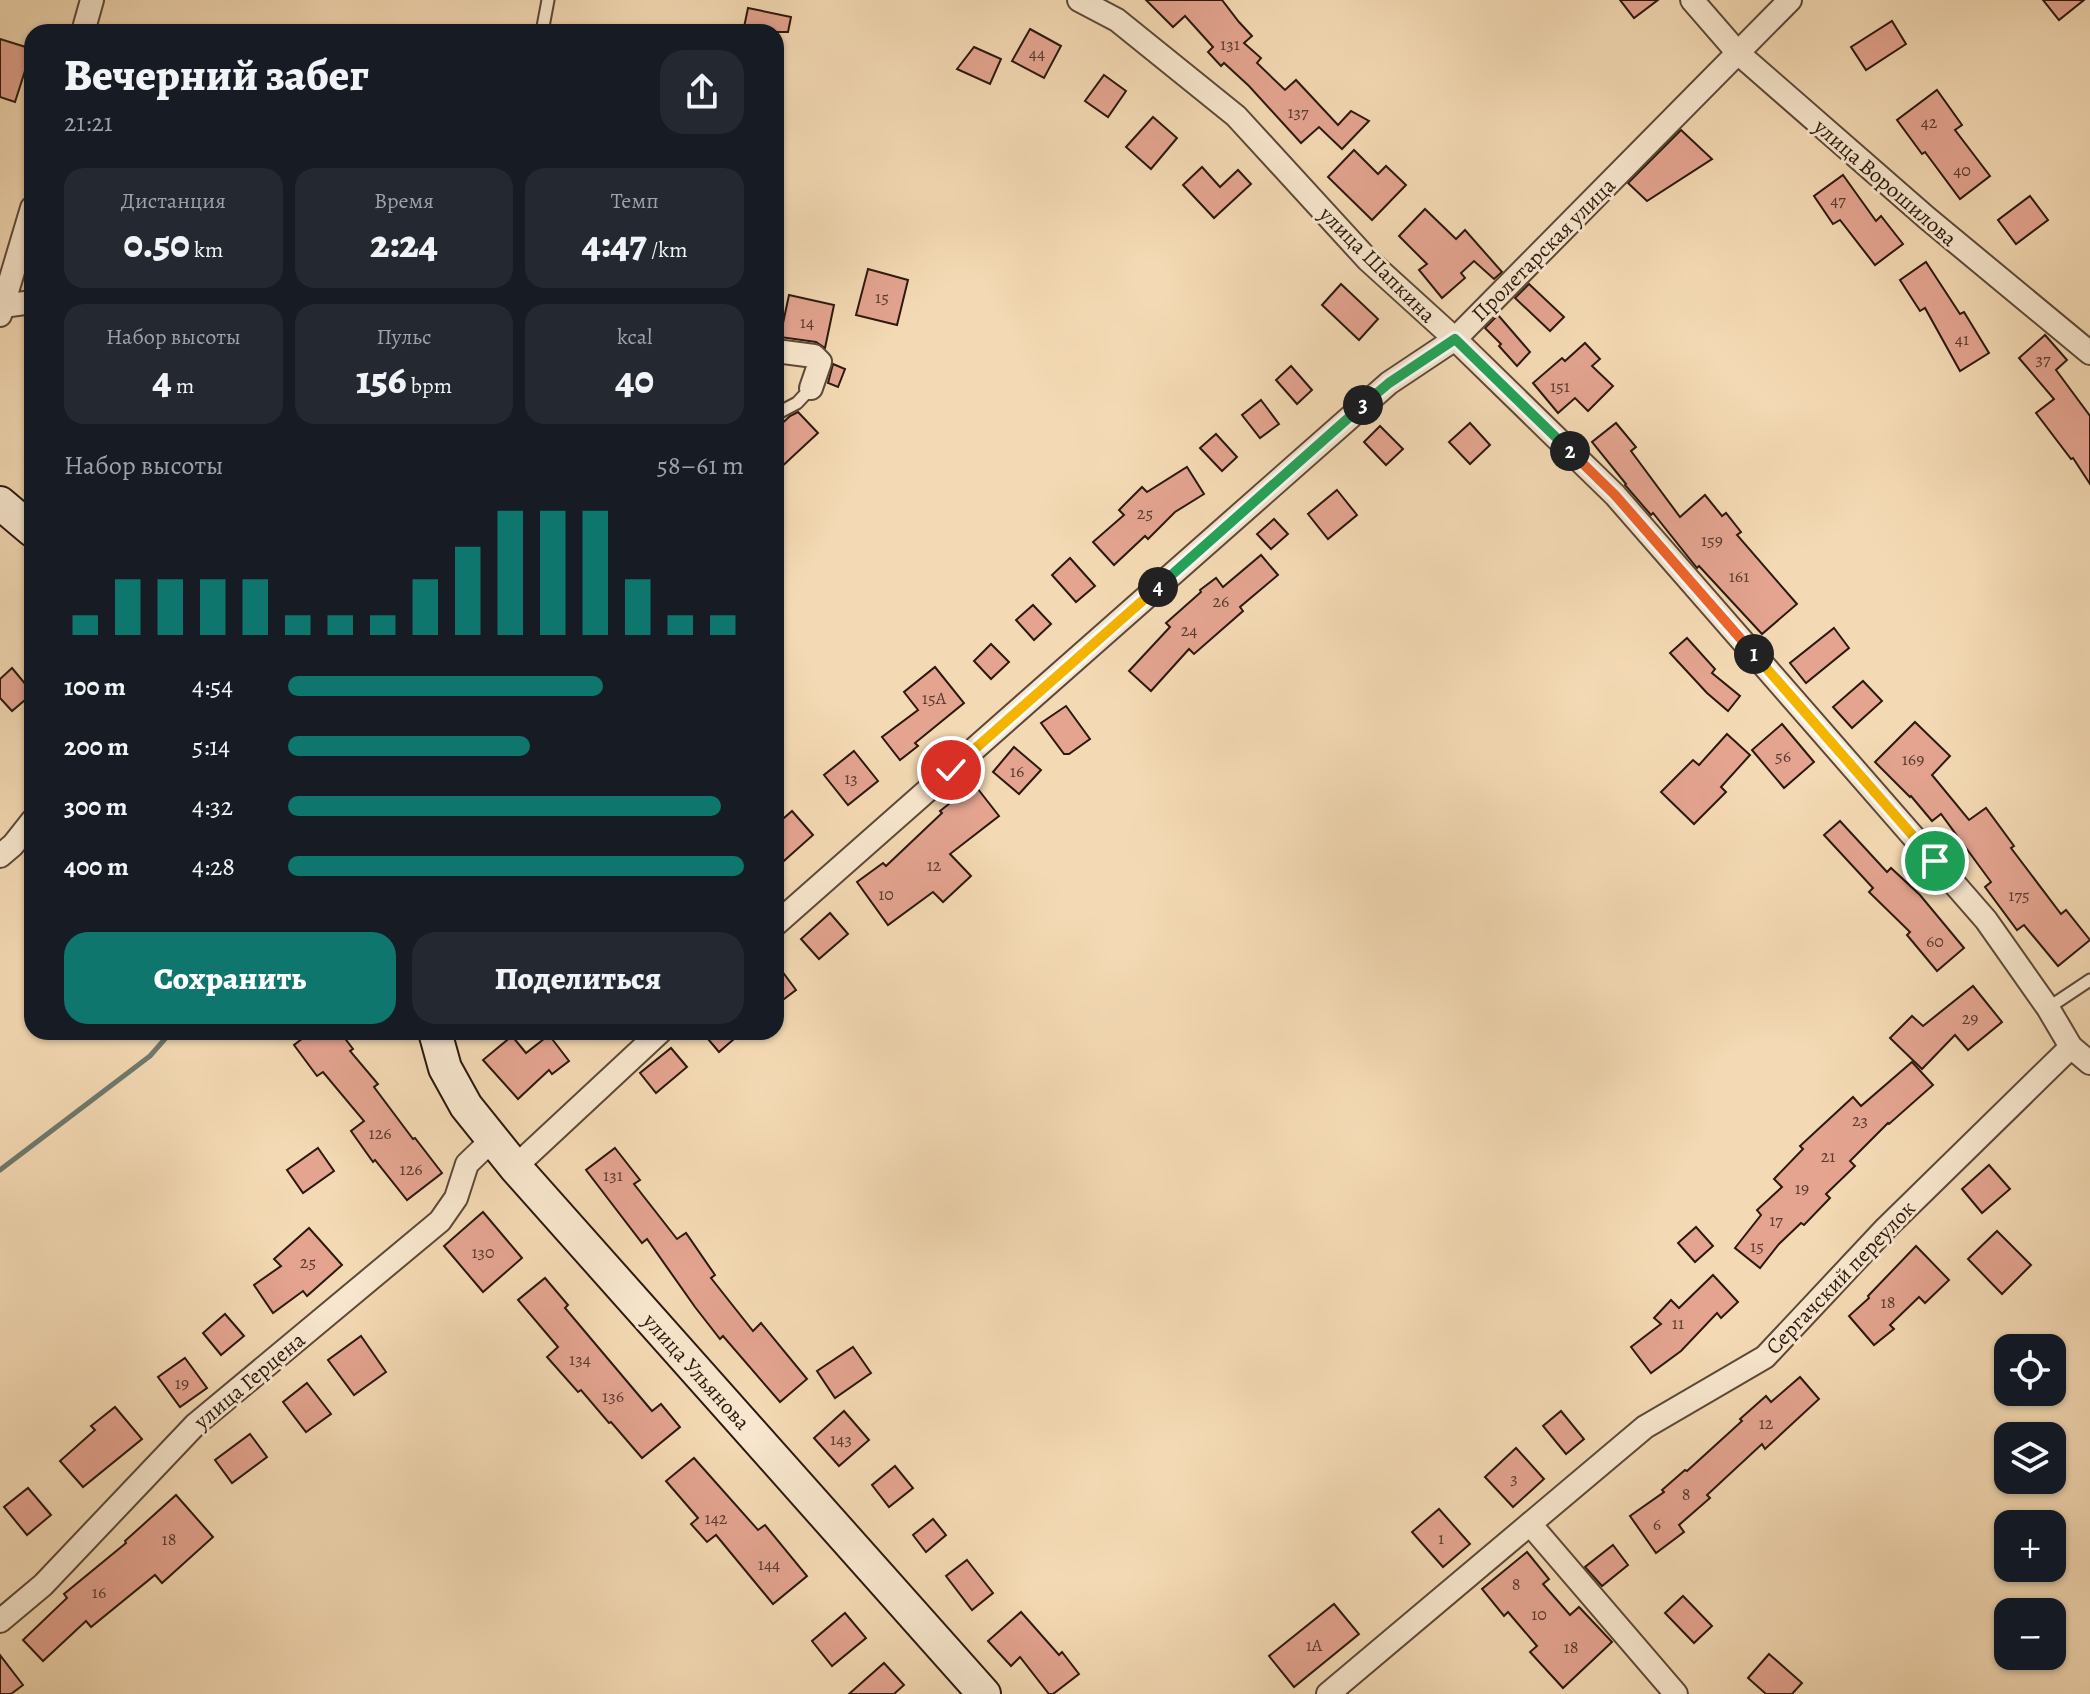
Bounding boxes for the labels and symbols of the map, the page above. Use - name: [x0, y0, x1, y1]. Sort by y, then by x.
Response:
- house number: 131: [1220, 32, 1240, 56]
- house number: 44: [1029, 41, 1045, 65]
- house number: 137: [1287, 100, 1309, 124]
- house number: 42: [1921, 110, 1938, 134]
- street label: улица Ворошилова: [1807, 111, 1964, 254]
- house number: 40: [1953, 158, 1971, 182]
- street label: Пролетарская улица: [1465, 170, 1623, 328]
- house number: 47: [1830, 188, 1846, 212]
- street label: улица Шапкина: [1312, 199, 1443, 330]
- house number: 15: [875, 285, 889, 309]
- house number: 14: [800, 310, 814, 334]
- house number: 41: [1955, 327, 1969, 351]
- house number: 37: [2035, 347, 2051, 371]
- house number: 151: [1550, 374, 1570, 398]
- pin: 3: [1343, 385, 1383, 425]
- pin: 2: [1550, 431, 1590, 471]
- house number: 25: [1137, 501, 1153, 525]
- house number: 159: [1701, 528, 1723, 552]
- house number: 161: [1729, 564, 1749, 588]
- pin: 4: [1138, 567, 1178, 607]
- house number: 26: [1213, 589, 1229, 613]
- house number: 24: [1181, 618, 1197, 642]
- pin: 1: [1734, 634, 1774, 674]
- house number: 15А: [922, 686, 947, 710]
- pin: [917, 736, 985, 804]
- house number: 56: [1775, 744, 1791, 768]
- house number: 169: [1902, 747, 1924, 771]
- house number: 16: [1010, 759, 1024, 783]
- house number: 13: [844, 766, 858, 790]
- pin: [1901, 827, 1969, 895]
- house number: 12: [927, 853, 942, 877]
- house number: 10: [878, 882, 894, 906]
- house number: 175: [2008, 883, 2030, 907]
- house number: 60: [1926, 929, 1944, 953]
- house number: 29: [1962, 1006, 1978, 1030]
- house number: 23: [1852, 1108, 1868, 1132]
- house number: 126: [368, 1121, 392, 1145]
- house number: 21: [1821, 1144, 1835, 1168]
- house number: 126: [399, 1157, 423, 1181]
- house number: 131: [603, 1163, 623, 1187]
- house number: 19: [1795, 1176, 1809, 1200]
- street label: Сергачский переулок: [1759, 1194, 1922, 1361]
- house number: 17: [1769, 1208, 1783, 1232]
- house number: 15: [1750, 1234, 1764, 1258]
- house number: 130: [471, 1240, 495, 1264]
- house number: 25: [300, 1250, 316, 1274]
- house number: 18: [1881, 1290, 1895, 1314]
- street label: улица Ульянова: [635, 1306, 757, 1437]
- house number: 11: [1672, 1311, 1684, 1335]
- street label: улица Герцена: [187, 1325, 312, 1437]
- house number: 134: [569, 1347, 591, 1371]
- house number: 19: [175, 1371, 189, 1395]
- house number: 136: [602, 1384, 624, 1408]
- house number: 12: [1759, 1411, 1774, 1435]
- house number: 143: [830, 1427, 852, 1451]
- house number: 3: [1510, 1466, 1518, 1490]
- house number: 8: [1682, 1482, 1690, 1506]
- house number: 142: [705, 1506, 728, 1530]
- house number: 6: [1653, 1512, 1661, 1536]
- house number: 1: [1438, 1526, 1444, 1550]
- house number: 18: [162, 1527, 176, 1551]
- house number: 144: [758, 1552, 780, 1576]
- house number: 8: [1512, 1572, 1520, 1596]
- house number: 16: [92, 1580, 106, 1604]
- house number: 10: [1531, 1602, 1547, 1626]
- house number: 1А: [1306, 1633, 1323, 1657]
- house number: 18: [1564, 1635, 1578, 1659]

